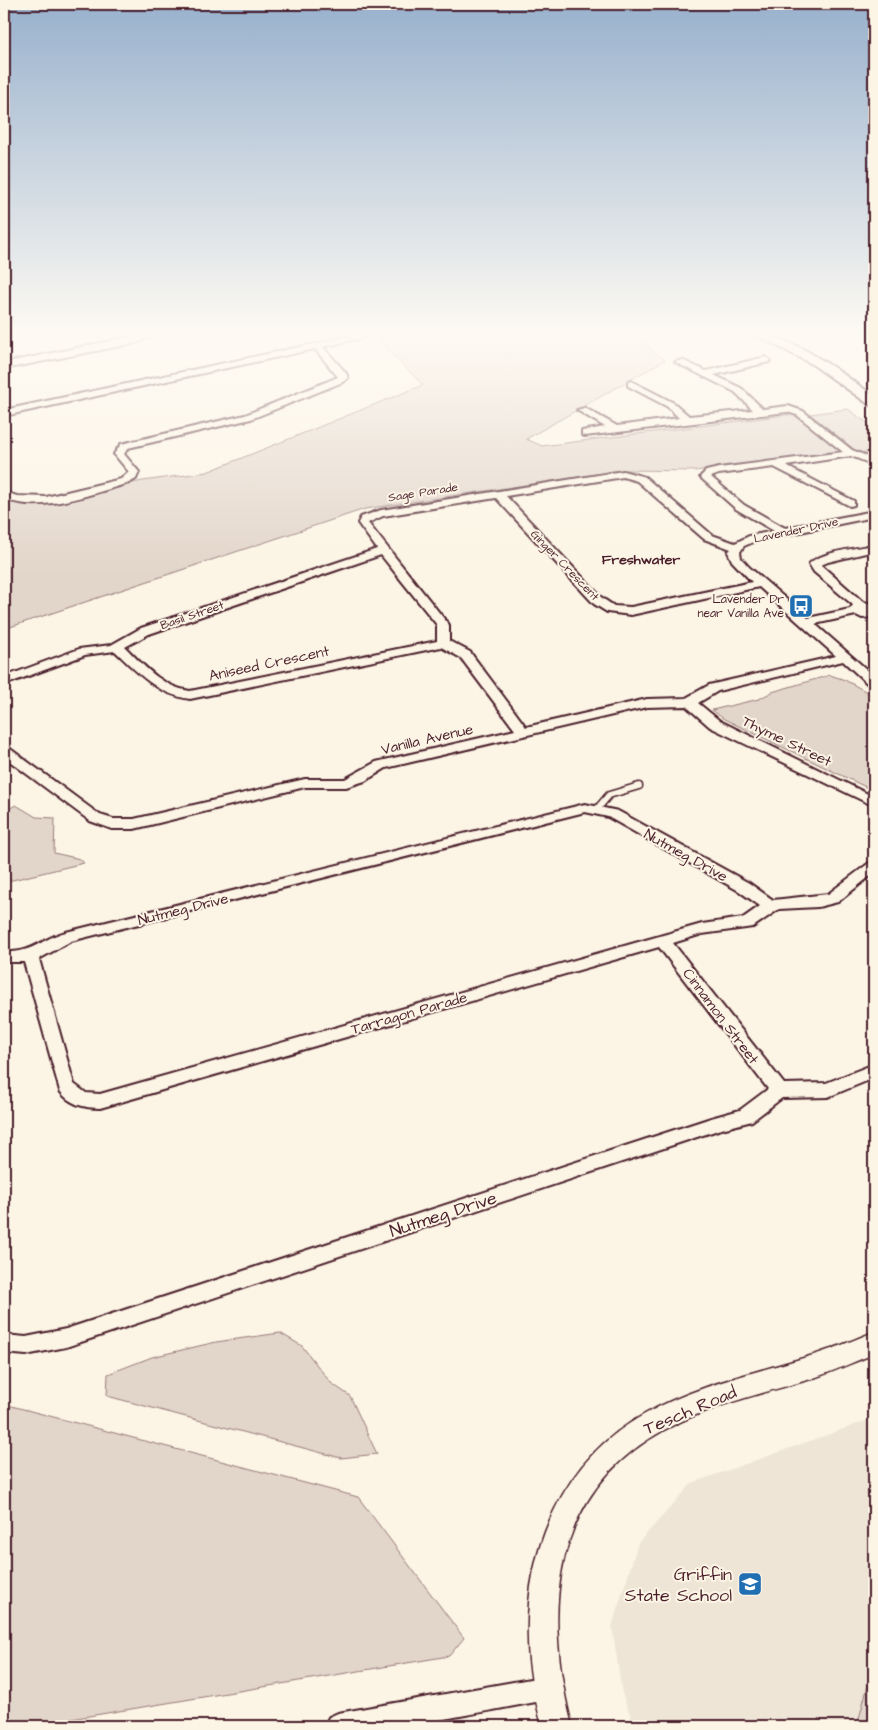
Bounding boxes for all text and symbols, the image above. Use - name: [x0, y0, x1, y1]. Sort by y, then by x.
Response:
- street label: Sage Parade: [387, 479, 460, 507]
- street label: Lavender Drive: [752, 513, 840, 548]
- street label: Ginger Crescent: [526, 526, 603, 605]
- district label: Freshwater: [602, 550, 680, 570]
- place label: Lavender Dr near Vanilla Ave: [697, 591, 785, 622]
- bus stop icon: Lavender Dr near Vanilla Ave: [788, 593, 814, 619]
- street label: Basil Street: [158, 597, 226, 634]
- street label: Aniseed Crescent: [207, 640, 331, 687]
- street label: Thyme Street: [738, 711, 835, 773]
- street label: Vanilla Avenue: [379, 719, 475, 760]
- street label: Nutmeg Drive: [640, 824, 731, 888]
- street label: Nutmeg Drive: [136, 888, 231, 932]
- street label: Cinnamon Street: [677, 964, 764, 1069]
- street label: Tarragon Parade: [349, 987, 470, 1041]
- street label: Nutmeg Drive: [386, 1185, 501, 1245]
- street label: Tesch Road: [640, 1380, 741, 1441]
- place label: Griffin State School: [625, 1562, 732, 1608]
- school or university icon: Griffin State School: [737, 1571, 763, 1597]

